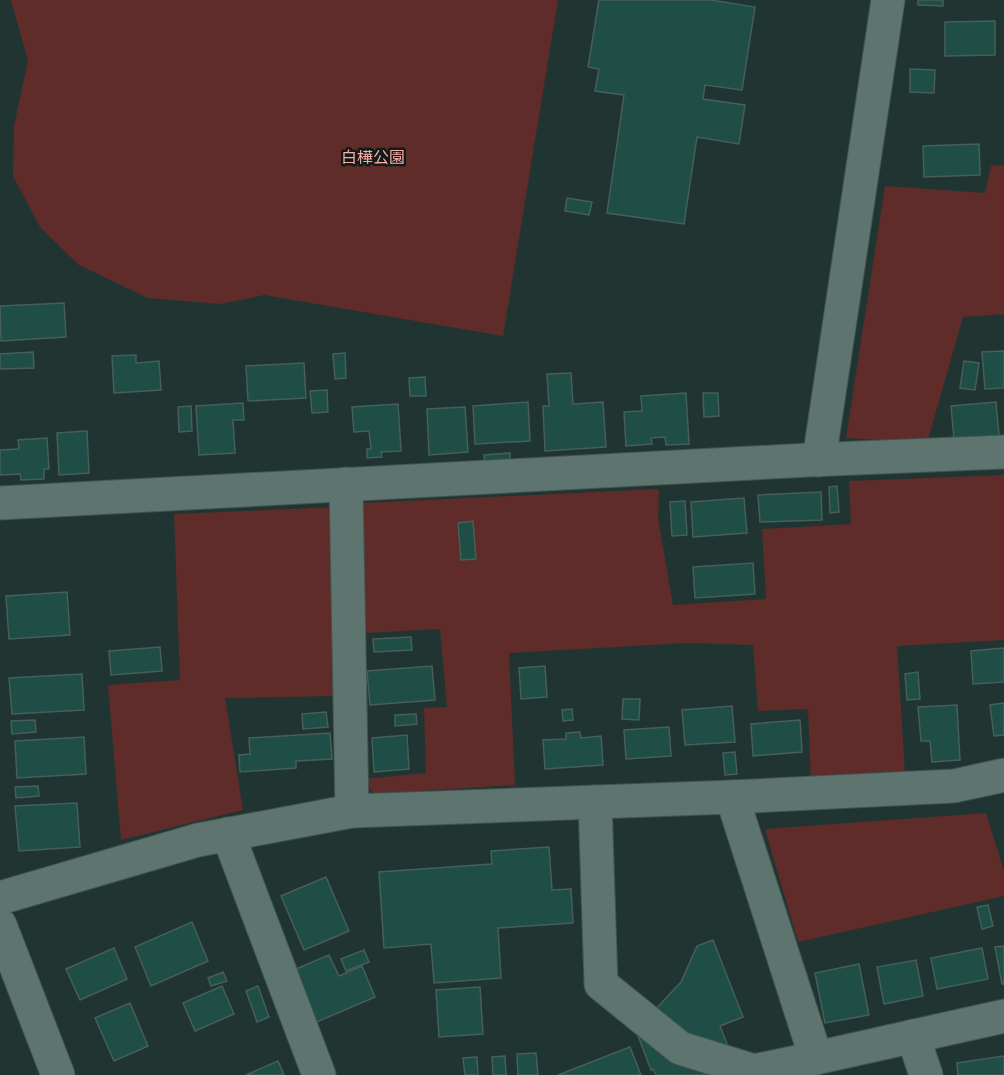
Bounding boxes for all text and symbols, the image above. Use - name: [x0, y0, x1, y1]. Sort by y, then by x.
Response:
- park label: 白樺公園: [341, 147, 405, 166]

